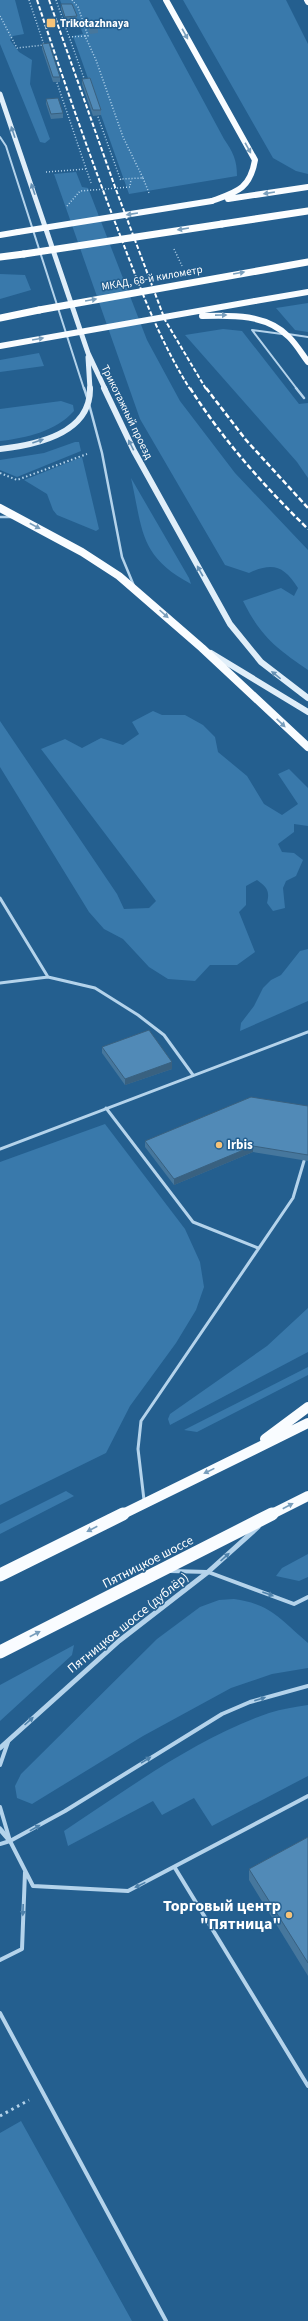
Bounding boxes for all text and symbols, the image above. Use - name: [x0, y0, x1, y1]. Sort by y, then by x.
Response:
- place label: Trikotazhnaya: [60, 16, 129, 31]
- marker: Trikotazhnaya: [45, 17, 57, 29]
- one-way arrow: [181, 28, 188, 40]
- one-way arrow: [10, 126, 16, 138]
- one-way arrow: [244, 142, 251, 154]
- one-way arrow: [30, 182, 36, 194]
- one-way arrow: [263, 190, 276, 196]
- one-way arrow: [126, 211, 139, 217]
- one-way arrow: [177, 226, 189, 232]
- street label: МКАД, 68-й километр: [100, 262, 204, 294]
- one-way arrow: [233, 270, 246, 276]
- one-way arrow: [85, 297, 97, 303]
- one-way arrow: [215, 312, 228, 318]
- one-way arrow: [32, 336, 45, 342]
- street label: Трикотажный проезд: [98, 362, 156, 462]
- one-way arrow: [32, 438, 44, 444]
- one-way arrow: [127, 439, 134, 451]
- one-way arrow: [29, 522, 41, 529]
- one-way arrow: [197, 565, 204, 577]
- one-way arrow: [159, 610, 170, 619]
- one-way arrow: [271, 670, 282, 679]
- one-way arrow: [276, 718, 286, 727]
- place label: Irbis: [227, 1136, 253, 1154]
- marker: Irbis: [214, 1140, 224, 1150]
- one-way arrow: [203, 1468, 214, 1474]
- one-way arrow: [283, 1503, 294, 1510]
- one-way arrow: [86, 1526, 98, 1532]
- street label: Пятницкое шоссе: [99, 1531, 197, 1593]
- one-way arrow: [220, 1552, 230, 1562]
- street label: Пятницкое шоссе (дублёр): [64, 1568, 192, 1678]
- one-way arrow: [262, 1591, 274, 1597]
- one-way arrow: [29, 1631, 41, 1638]
- one-way arrow: [255, 1696, 267, 1702]
- one-way arrow: [23, 1717, 34, 1726]
- one-way arrow: [140, 1757, 152, 1764]
- one-way arrow: [29, 1824, 41, 1831]
- one-way arrow: [134, 1882, 146, 1889]
- place label: Торговый центр "Пятница": [163, 1895, 281, 1935]
- one-way arrow: [20, 1904, 27, 1916]
- marker: Торговый центр "Пятница": [284, 1910, 294, 1920]

